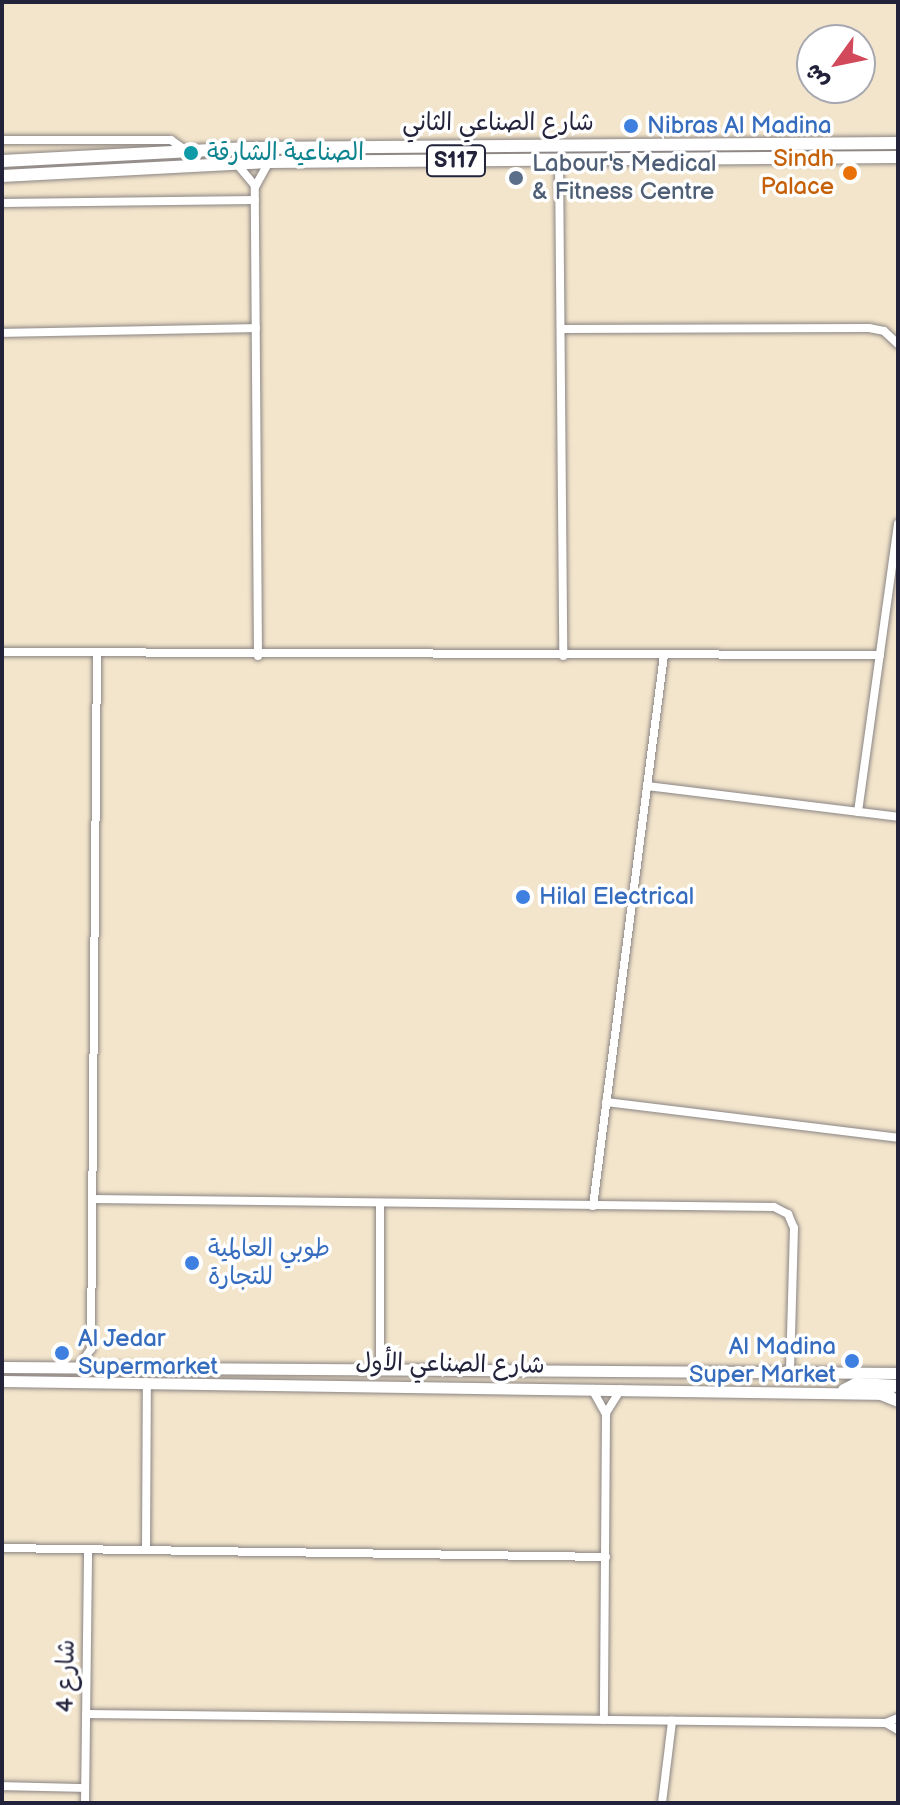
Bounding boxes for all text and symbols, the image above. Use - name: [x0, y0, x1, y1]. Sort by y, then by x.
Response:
- north arrow: [796, 24, 876, 104]
- text: ش: [799, 59, 835, 94]
- street label: شارع الصناعي الثاني: [402, 109, 594, 137]
- place label: Nibras Al Madina: [647, 112, 832, 140]
- marker: Nibras Al Madina: [622, 117, 640, 135]
- place label: الصناعية الشارقة: [207, 139, 364, 167]
- road number: S117: [424, 143, 488, 179]
- marker: الصناعية الشارقة: [182, 144, 200, 162]
- place label: Sindh Palace: [761, 145, 834, 201]
- place label: Labour's Medical & Fitness Centre: [532, 150, 716, 206]
- marker: Sindh Palace: [841, 164, 859, 182]
- marker: Labour's Medical & Fitness Centre: [507, 169, 525, 187]
- place label: Hilal Electrical: [539, 883, 694, 911]
- marker: Hilal Electrical: [514, 888, 532, 906]
- place label: طوبي العالمية للتجارة: [208, 1235, 330, 1291]
- marker: طوبي العالمية للتجارة: [183, 1254, 201, 1272]
- place label: Al Jedar Supermarket: [78, 1325, 218, 1381]
- place label: Al Madina Super Market: [689, 1333, 836, 1389]
- marker: Al Jedar Supermarket: [53, 1344, 71, 1362]
- street label: شارع الصناعي الأول: [355, 1348, 545, 1380]
- marker: Al Madina Super Market: [843, 1352, 861, 1370]
- street label: شارع 4: [51, 1639, 81, 1713]

